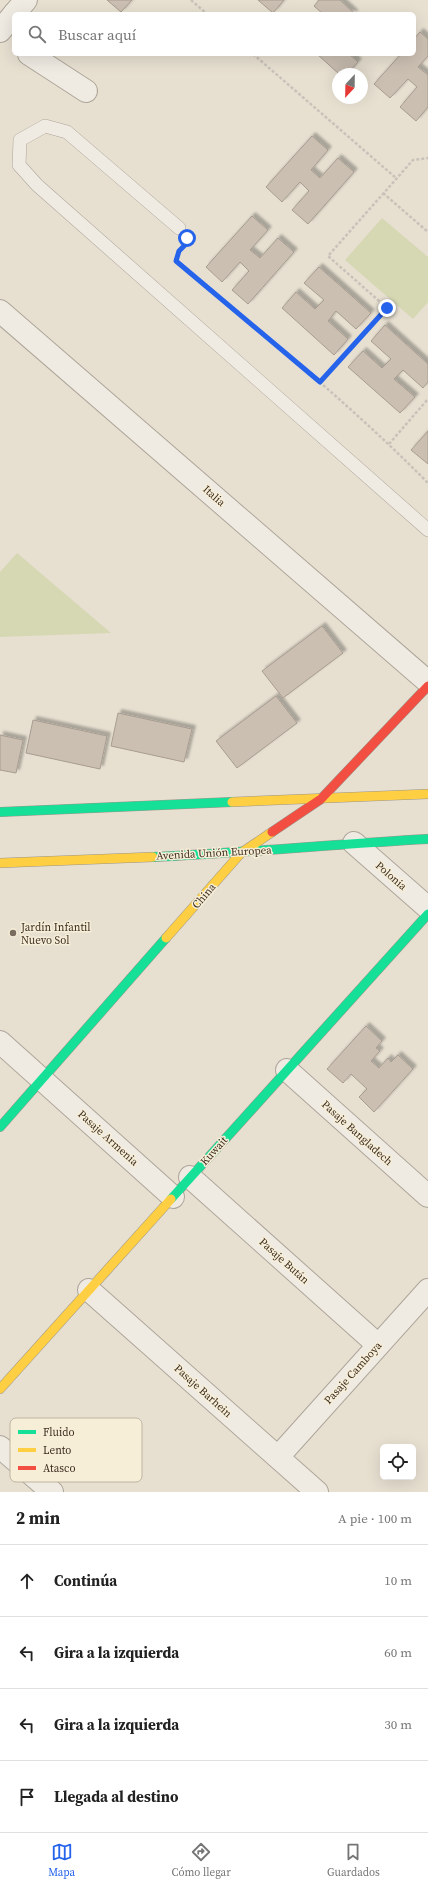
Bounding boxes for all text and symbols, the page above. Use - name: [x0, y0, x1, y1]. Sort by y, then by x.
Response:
- search box: [12, 12, 416, 56]
- icon: search: [26, 23, 48, 45]
- text: Buscar aquí: [58, 24, 136, 45]
- north arrow: [332, 68, 368, 104]
- route start: [178, 229, 196, 247]
- route end: [378, 299, 396, 317]
- street label: Italia: [200, 482, 229, 510]
- street label: Avenida Unión Europea: [156, 842, 273, 864]
- street label: Polonia: [372, 858, 410, 894]
- street label: China: [189, 880, 219, 912]
- place label: Jardín Infantil Nuevo Sol: [20, 920, 91, 948]
- marker: Jardín Infantil Nuevo Sol: [8, 928, 18, 938]
- street label: Pasaje Bangladech: [318, 1097, 396, 1169]
- street label: Pasaje Armenia: [74, 1107, 142, 1169]
- street label: Kuwait: [197, 1133, 231, 1169]
- street label: Pasaje Bután: [256, 1234, 313, 1288]
- street label: Pasaje Camboya: [321, 1338, 385, 1408]
- street label: Pasaje Barhein: [171, 1361, 235, 1421]
- legend: [10, 1418, 142, 1482]
- text: Fluido: [43, 1425, 75, 1440]
- text: Lento: [43, 1443, 71, 1458]
- map controls: [380, 1444, 416, 1480]
- button: locate: [380, 1444, 416, 1480]
- text: Atasco: [43, 1461, 75, 1476]
- text: 2 min: [16, 1506, 60, 1530]
- text: A pie · 100 m: [338, 1510, 412, 1527]
- icon: ahead: [16, 1570, 38, 1592]
- text: Continúa: [54, 1570, 117, 1591]
- text: 10 m: [384, 1572, 412, 1589]
- icon: left: [16, 1642, 38, 1664]
- text: Gira a la izquierda: [54, 1642, 179, 1663]
- text: 60 m: [384, 1644, 412, 1661]
- icon: left: [16, 1714, 38, 1736]
- text: Gira a la izquierda: [54, 1714, 179, 1735]
- text: 30 m: [384, 1716, 412, 1733]
- icon: arrive: [16, 1786, 38, 1808]
- text: Llegada al destino: [54, 1786, 179, 1807]
- tab: Mapa: [48, 1841, 75, 1880]
- tab: Cómo llegar: [171, 1841, 231, 1880]
- tab: Guardados: [327, 1841, 380, 1880]

